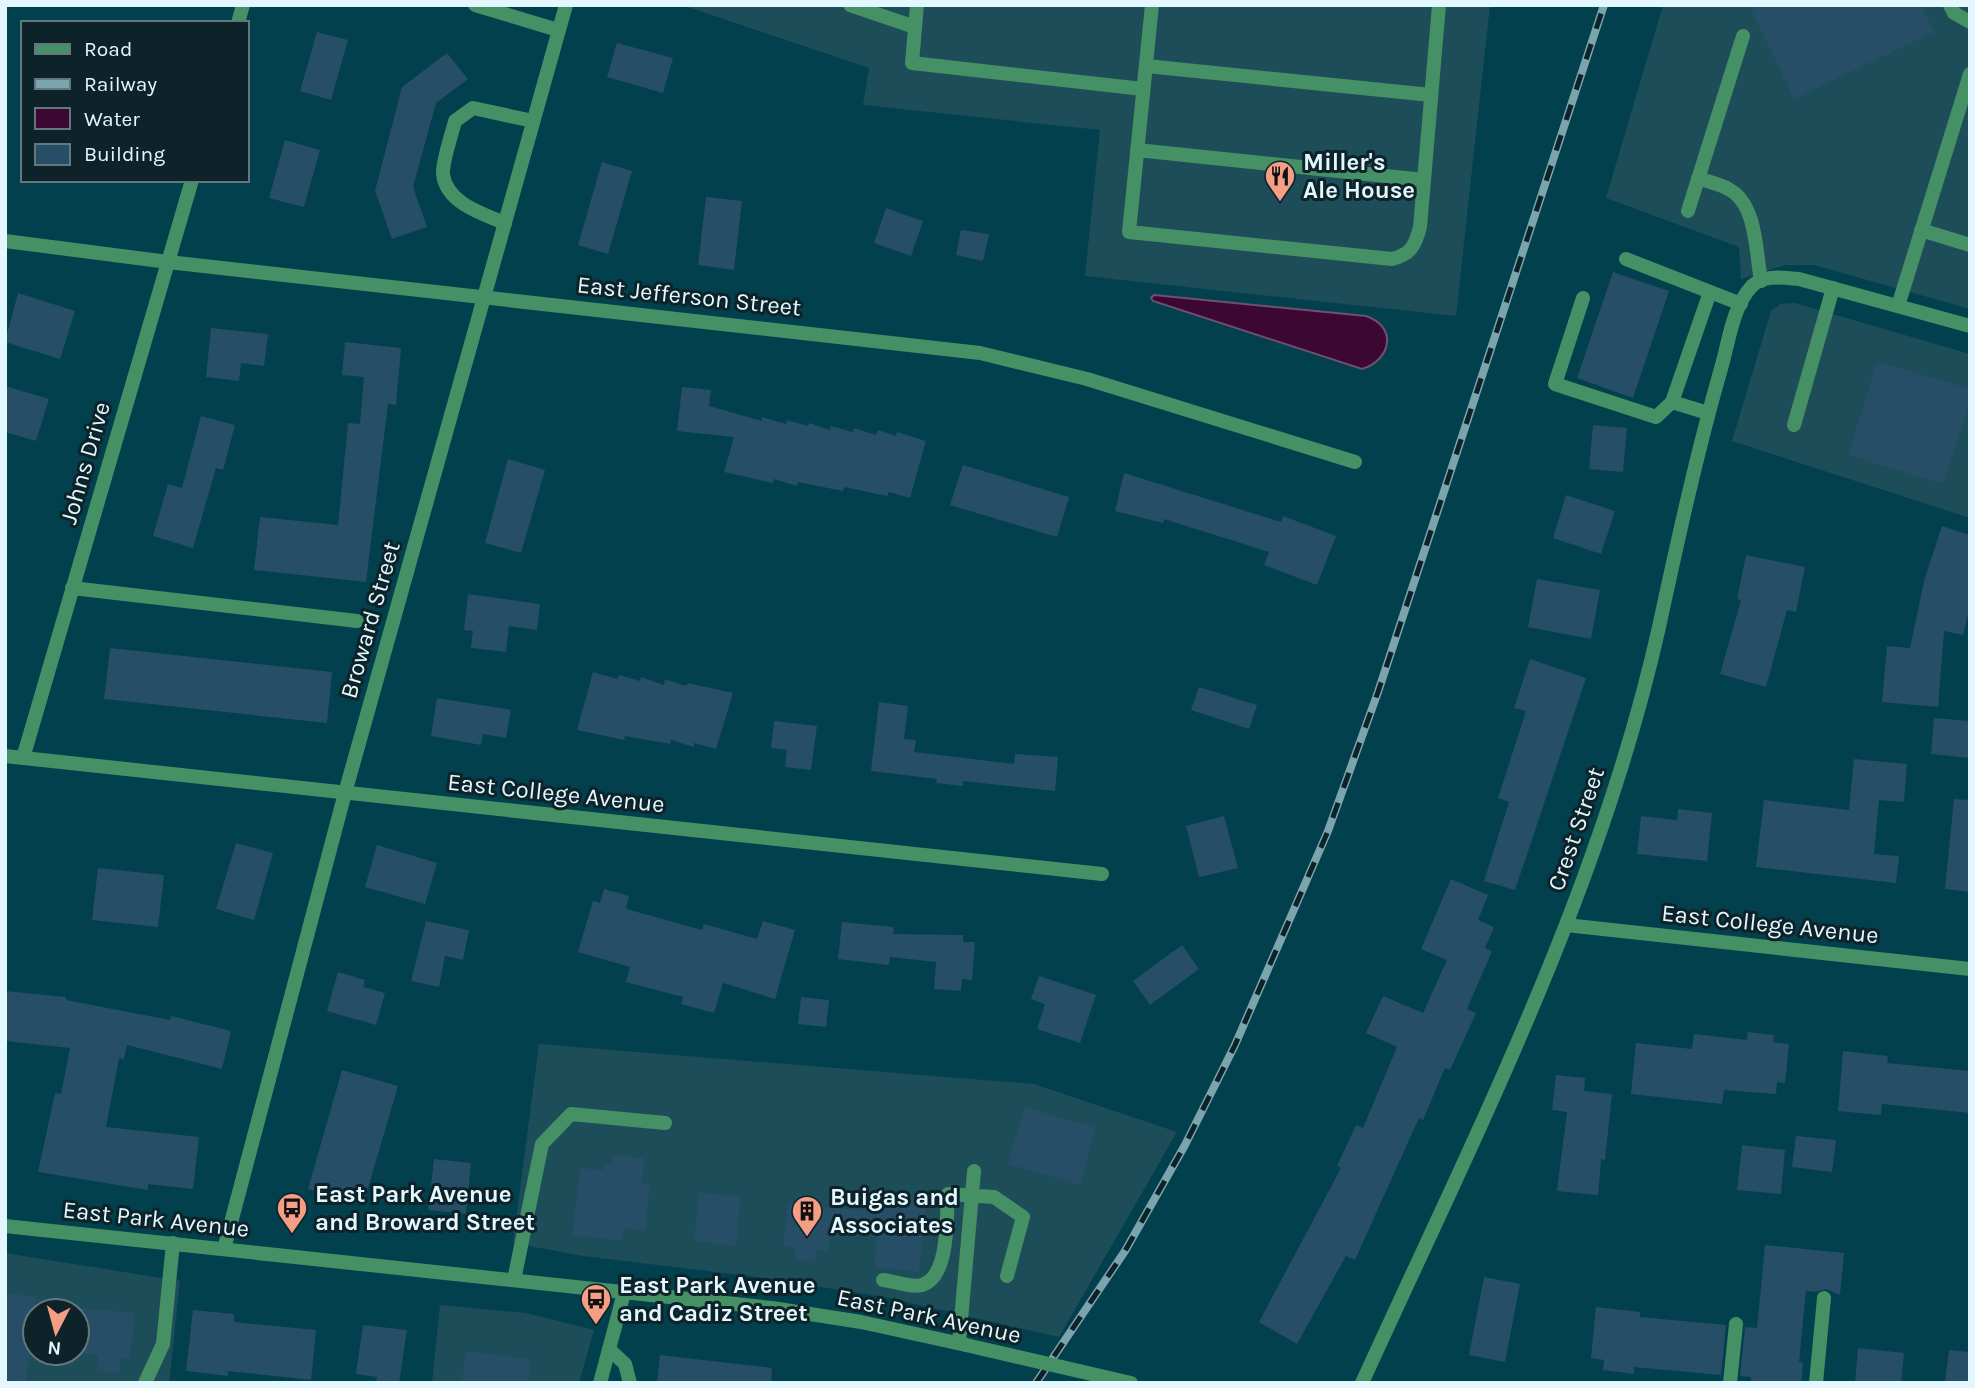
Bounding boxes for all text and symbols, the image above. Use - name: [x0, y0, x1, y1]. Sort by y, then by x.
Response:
- legend: [21, 21, 248, 182]
- text: Road: [84, 37, 132, 61]
- text: Railway: [84, 72, 157, 96]
- text: Water: [84, 107, 140, 131]
- text: Building: [84, 142, 165, 166]
- place label: Miller's Ale House: [1303, 148, 1415, 204]
- restaurant icon: Miller's Ale House: [1263, 159, 1297, 203]
- street label: East Jefferson Street: [576, 270, 802, 322]
- street label: Johns Drive: [54, 399, 116, 527]
- street label: Broward Street: [334, 538, 406, 702]
- street label: Crest Street: [1542, 763, 1610, 895]
- street label: East College Avenue: [446, 768, 666, 818]
- street label: East College Avenue: [1660, 899, 1880, 949]
- place label: East Park Avenue and Broward Street: [315, 1180, 535, 1236]
- place label: Buigas and Associates: [830, 1183, 959, 1239]
- bus stop icon: East Park Avenue and Broward Street: [275, 1191, 309, 1235]
- building icon: Buigas and Associates: [790, 1194, 824, 1238]
- street label: East Park Avenue: [61, 1195, 251, 1243]
- place label: East Park Avenue and Cadiz Street: [619, 1271, 815, 1327]
- bus stop icon: East Park Avenue and Cadiz Street: [579, 1282, 613, 1326]
- street label: East Park Avenue: [834, 1283, 1024, 1349]
- north arrow: [21, 1297, 91, 1367]
- text: N: [46, 1336, 62, 1360]

